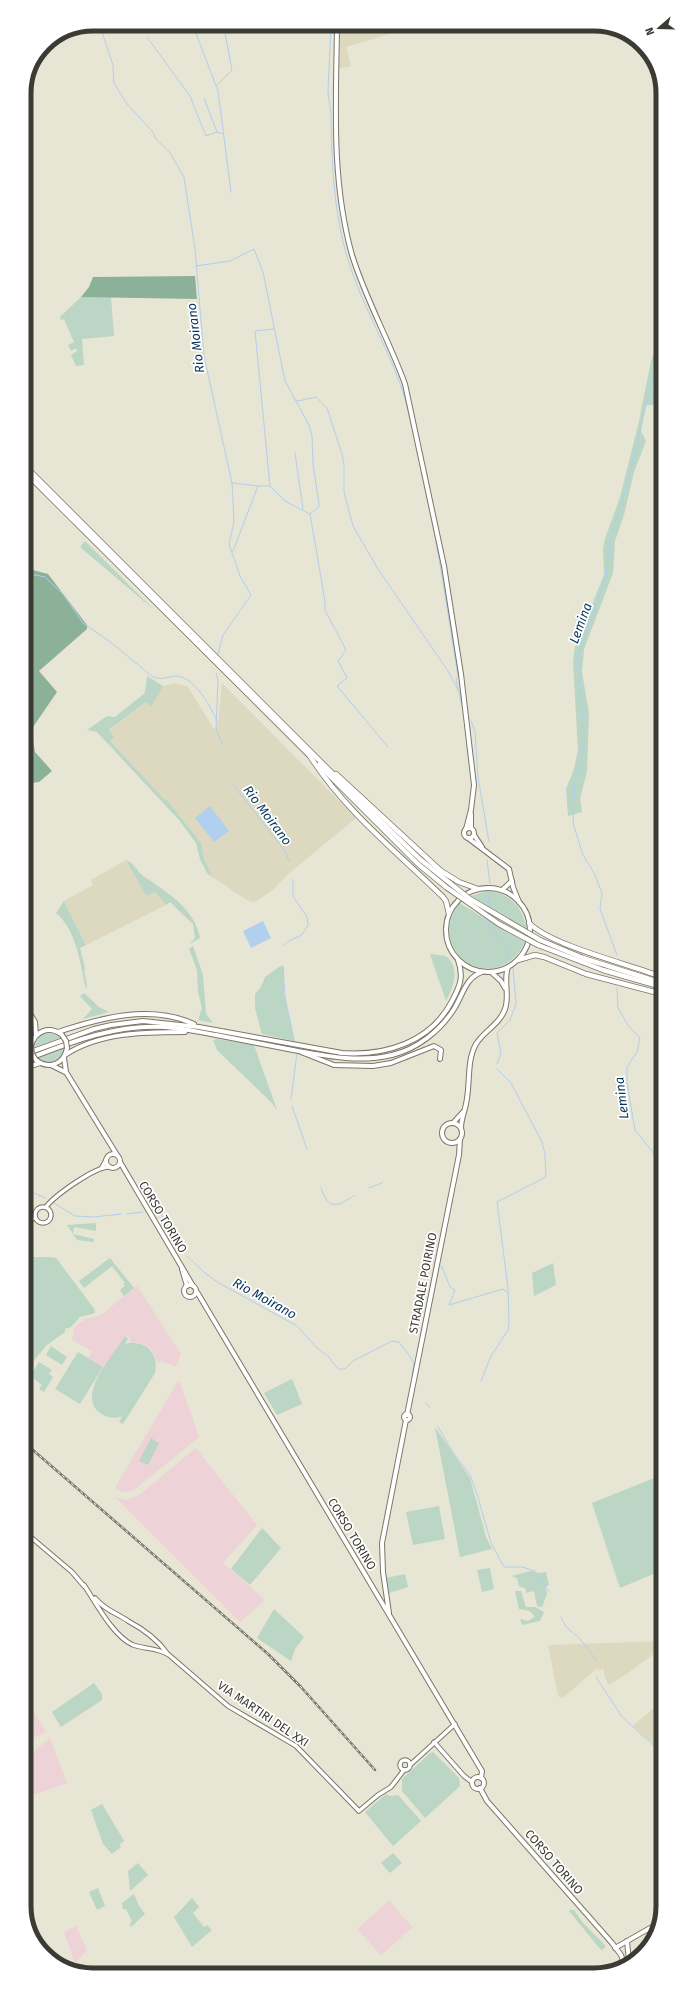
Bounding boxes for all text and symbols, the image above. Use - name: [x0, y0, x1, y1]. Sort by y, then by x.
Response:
- north arrow: [639, 8, 679, 48]
- text: N: [643, 26, 657, 37]
- water label: Rio Moirano: [184, 302, 207, 374]
- water label: Lemina: [566, 601, 595, 646]
- water label: Rio Moirano: [240, 783, 295, 848]
- water label: Lemina: [611, 1076, 632, 1120]
- street label: CORSO TORINO: [136, 1179, 190, 1255]
- street label: STRADALE POIRINO: [406, 1231, 440, 1335]
- water label: Rio Moirano: [230, 1275, 299, 1322]
- street label: CORSO TORINO: [325, 1496, 379, 1572]
- street label: VIA MARTIRI DEL XXI: [215, 1678, 311, 1750]
- street label: CORSO TORINO: [522, 1827, 586, 1897]

